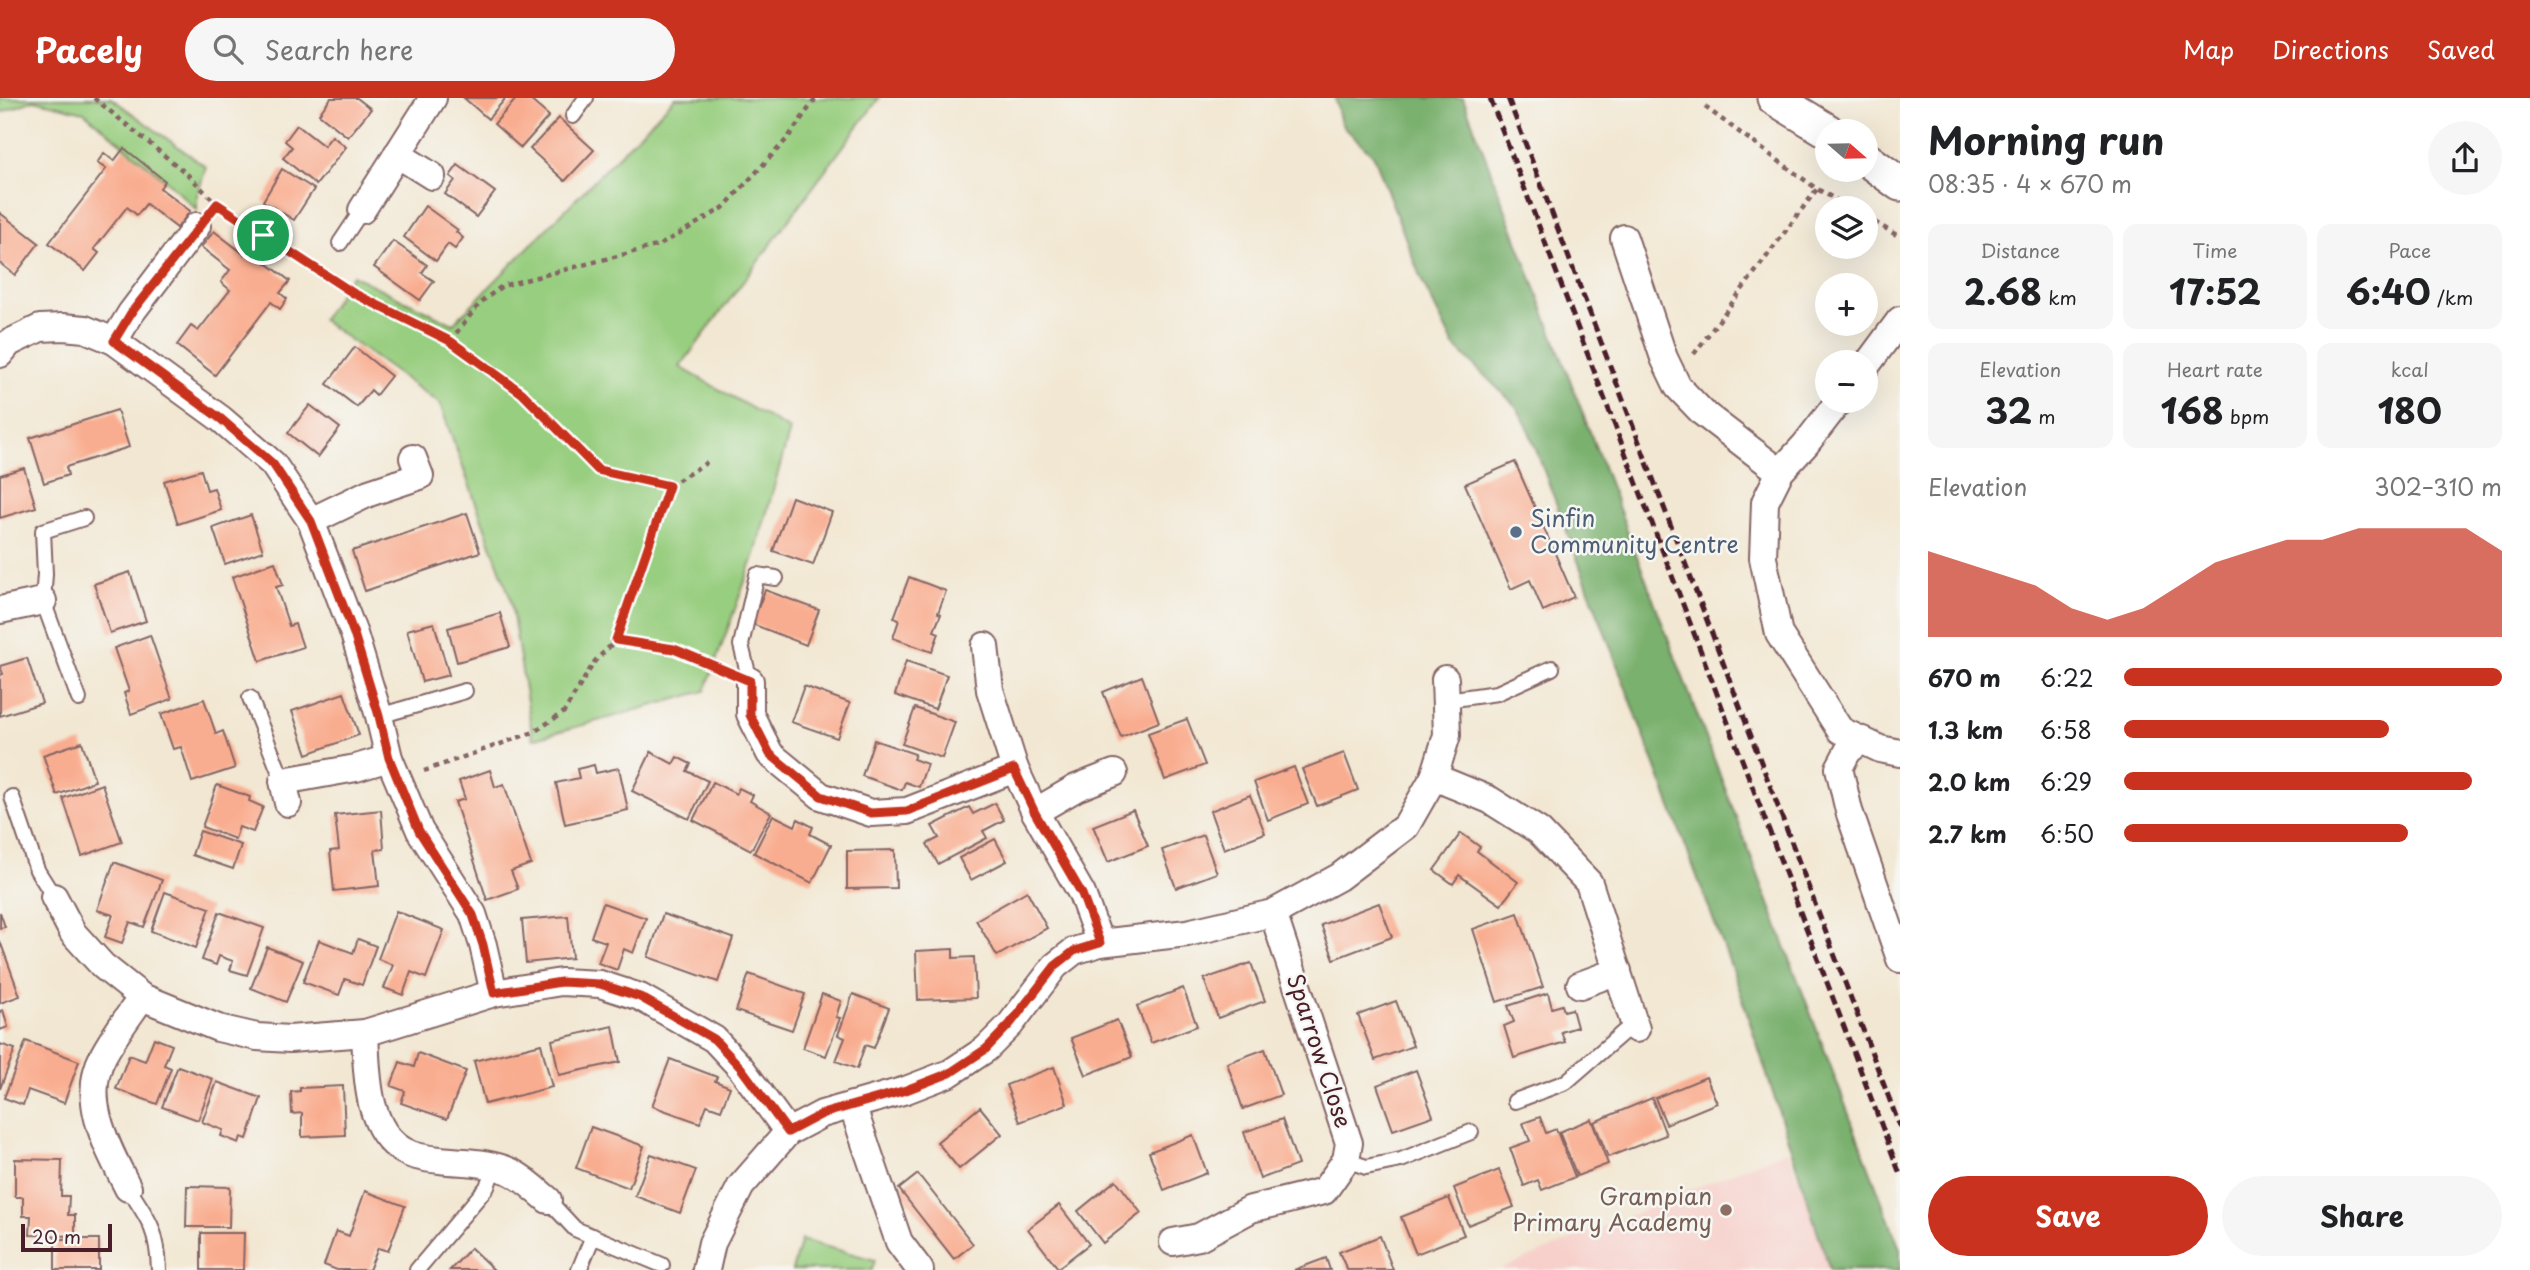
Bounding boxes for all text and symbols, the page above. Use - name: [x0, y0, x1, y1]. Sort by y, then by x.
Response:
- search box: [185, 18, 675, 81]
- text: Pacely: [35, 24, 143, 74]
- icon: search: [209, 30, 247, 68]
- text: Search here: [265, 30, 413, 69]
- text: Map: [2183, 31, 2234, 67]
- text: Directions: [2272, 31, 2389, 67]
- text: Saved: [2427, 31, 2495, 67]
- text: Morning run: [1928, 111, 2164, 168]
- north arrow: [1815, 119, 1878, 182]
- map controls: [1815, 119, 1878, 413]
- button: share: [2428, 121, 2502, 195]
- text: 08:35 · 4 × 670 m: [1928, 166, 2132, 201]
- button: layers: [1815, 196, 1878, 259]
- pin: [233, 205, 293, 265]
- icon: arrive: [244, 216, 282, 254]
- text: Distance: [1980, 236, 2060, 264]
- text: Time: [2193, 236, 2237, 264]
- text: Pace: [2388, 236, 2431, 264]
- text: 2.68: [1964, 264, 2042, 317]
- text: 17:52: [2169, 264, 2261, 317]
- text: 6:40: [2346, 264, 2431, 317]
- button: +: [1815, 273, 1878, 336]
- text: km: [2042, 283, 2077, 311]
- text: /km: [2431, 283, 2473, 311]
- button: −: [1815, 350, 1878, 413]
- text: Elevation: [1979, 355, 2061, 383]
- text: Heart rate: [2167, 355, 2263, 383]
- text: kcal: [2391, 355, 2429, 383]
- text: 32: [1985, 383, 2032, 436]
- text: 168: [2161, 383, 2224, 436]
- text: 180: [2377, 383, 2442, 436]
- text: m: [2032, 402, 2056, 430]
- text: bpm: [2224, 402, 2269, 430]
- text: Elevation: [1928, 469, 2027, 504]
- text: 302–310 m: [2374, 469, 2502, 504]
- place label: Sinfin Community Centre: [1530, 500, 1739, 561]
- marker: Sinfin Community Centre: [1508, 524, 1524, 540]
- text: 670 m: [1928, 660, 2001, 695]
- text: 6:22: [2040, 660, 2094, 695]
- text: 1.3 km: [1928, 712, 2003, 747]
- text: 6:58: [2040, 712, 2092, 747]
- text: 2.0 km: [1928, 764, 2010, 799]
- text: 6:29: [2040, 764, 2092, 799]
- text: 2.7 km: [1928, 816, 2007, 851]
- text: 6:50: [2040, 816, 2094, 851]
- street label: Sparrow Close: [1279, 969, 1362, 1132]
- button: Save: [1928, 1176, 2208, 1256]
- button: Share: [2222, 1176, 2502, 1256]
- place label: Grampian Primary Academy: [1512, 1178, 1712, 1239]
- marker: Grampian Primary Academy: [1718, 1202, 1734, 1218]
- scale bar: [21, 1221, 112, 1253]
- text: 20 m: [32, 1222, 81, 1250]

